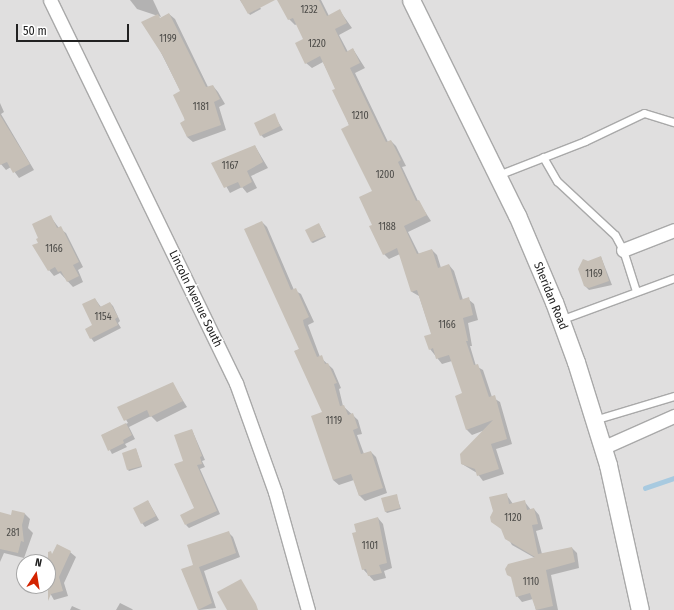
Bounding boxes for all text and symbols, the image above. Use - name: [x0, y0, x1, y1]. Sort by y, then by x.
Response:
- house number: 1232: [300, 5, 318, 17]
- scale bar: [18, 16, 131, 42]
- text: 50 m: [23, 24, 47, 38]
- house number: 1199: [159, 34, 177, 46]
- house number: 1220: [308, 39, 326, 51]
- house number: 1181: [193, 102, 209, 114]
- house number: 1210: [351, 111, 369, 123]
- house number: 1167: [222, 161, 238, 173]
- house number: 1200: [376, 170, 394, 182]
- house number: 1188: [378, 222, 396, 234]
- house number: 1166: [45, 244, 63, 256]
- street label: Lincoln Avenue South: [165, 248, 225, 350]
- street label: Sheridan Road: [530, 260, 570, 332]
- house number: 1169: [585, 269, 603, 281]
- house number: 1154: [94, 312, 112, 324]
- house number: 1166: [438, 320, 456, 332]
- house number: 1119: [326, 416, 342, 428]
- house number: 1120: [504, 513, 522, 525]
- house number: 281: [6, 528, 20, 540]
- house number: 1101: [362, 541, 378, 553]
- north arrow: [16, 554, 56, 594]
- text: N: [34, 556, 43, 570]
- house number: 1110: [523, 577, 539, 589]

